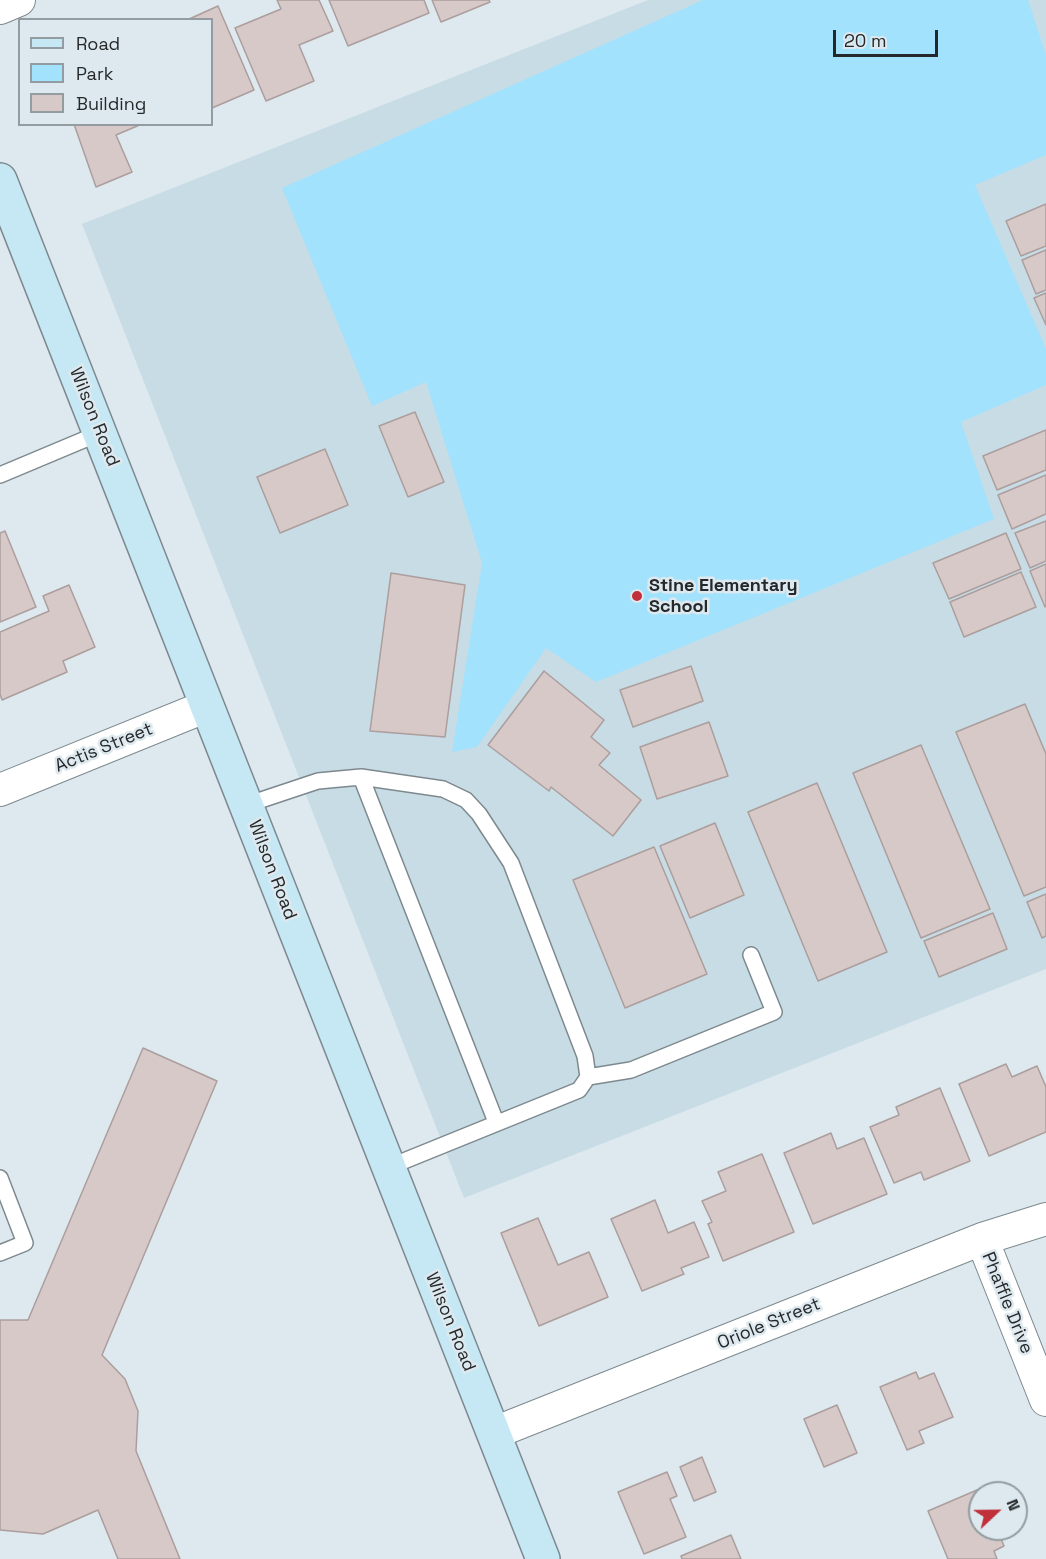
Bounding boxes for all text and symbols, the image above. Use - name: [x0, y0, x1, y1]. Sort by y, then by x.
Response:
- legend: [18, 18, 213, 126]
- scale bar: [836, 18, 941, 56]
- text: 20 m: [844, 29, 887, 52]
- text: Road: [76, 32, 120, 55]
- text: Park: [76, 62, 113, 85]
- text: Building: [76, 92, 146, 115]
- street label: Wilson Road: [64, 364, 124, 470]
- place label: Stine Elementary School: [649, 575, 798, 618]
- marker: Stine Elementary School: [630, 589, 644, 603]
- street label: Actis Street: [52, 719, 156, 777]
- street label: Wilson Road: [243, 817, 301, 923]
- street label: Phaffle Drive: [977, 1249, 1037, 1357]
- street label: Wilson Road: [420, 1269, 480, 1375]
- street label: Oriole Street: [714, 1294, 824, 1354]
- north arrow: [968, 1481, 1028, 1541]
- text: N: [1002, 1496, 1025, 1514]

